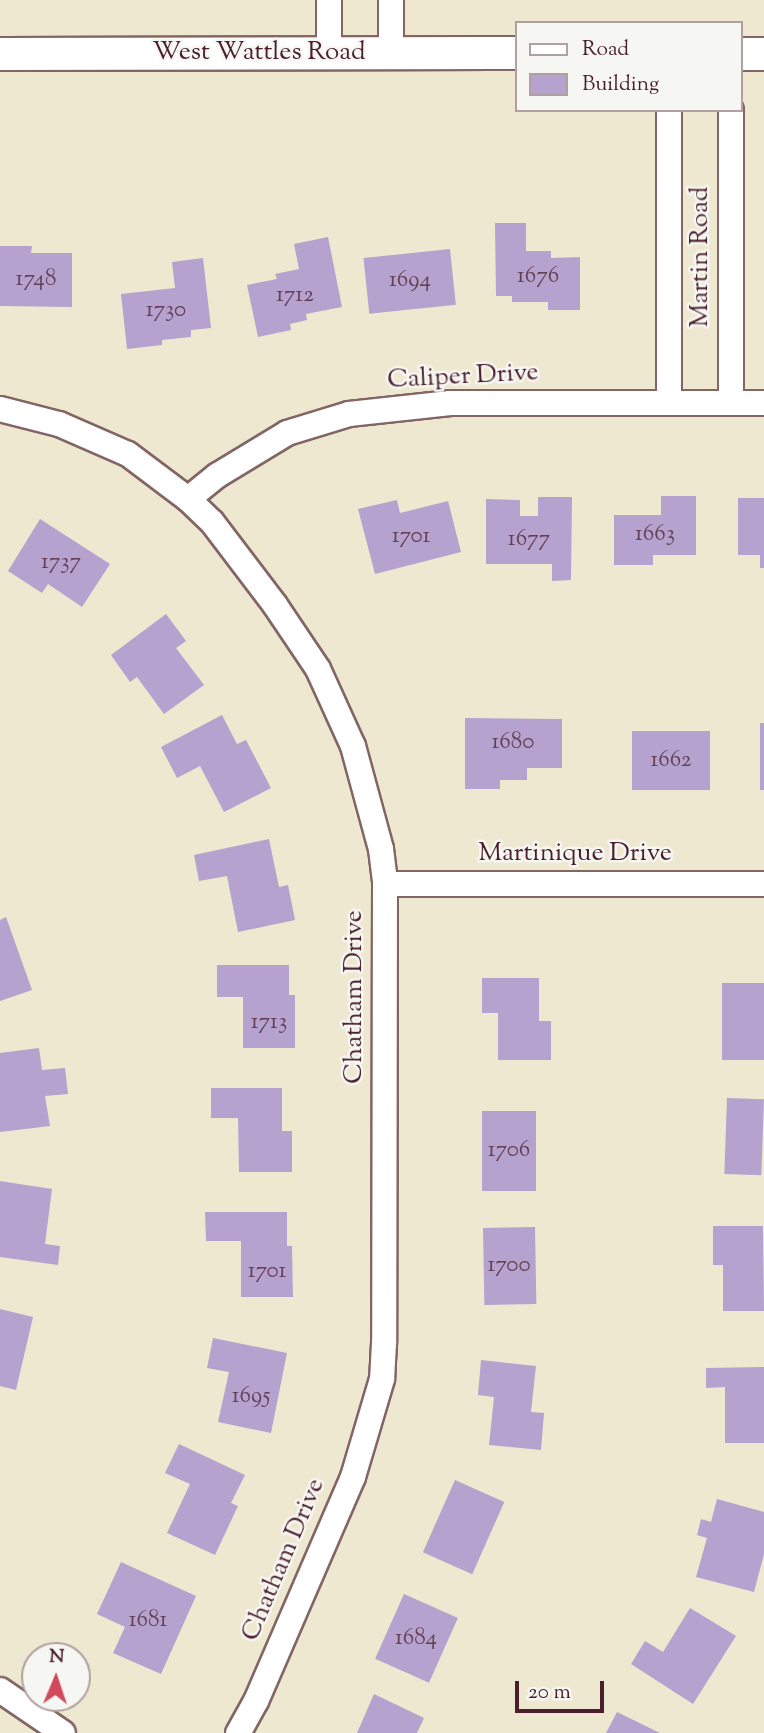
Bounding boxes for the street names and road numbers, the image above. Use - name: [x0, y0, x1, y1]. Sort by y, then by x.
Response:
- street label: West Wattles Road: [152, 37, 366, 69]
- street label: Martin Road: [685, 187, 717, 327]
- street label: Caliper Drive: [387, 357, 539, 397]
- street label: Martinique Drive: [478, 838, 672, 870]
- street label: Chatham Drive: [339, 910, 371, 1084]
- street label: Chatham Drive: [236, 1474, 332, 1646]

